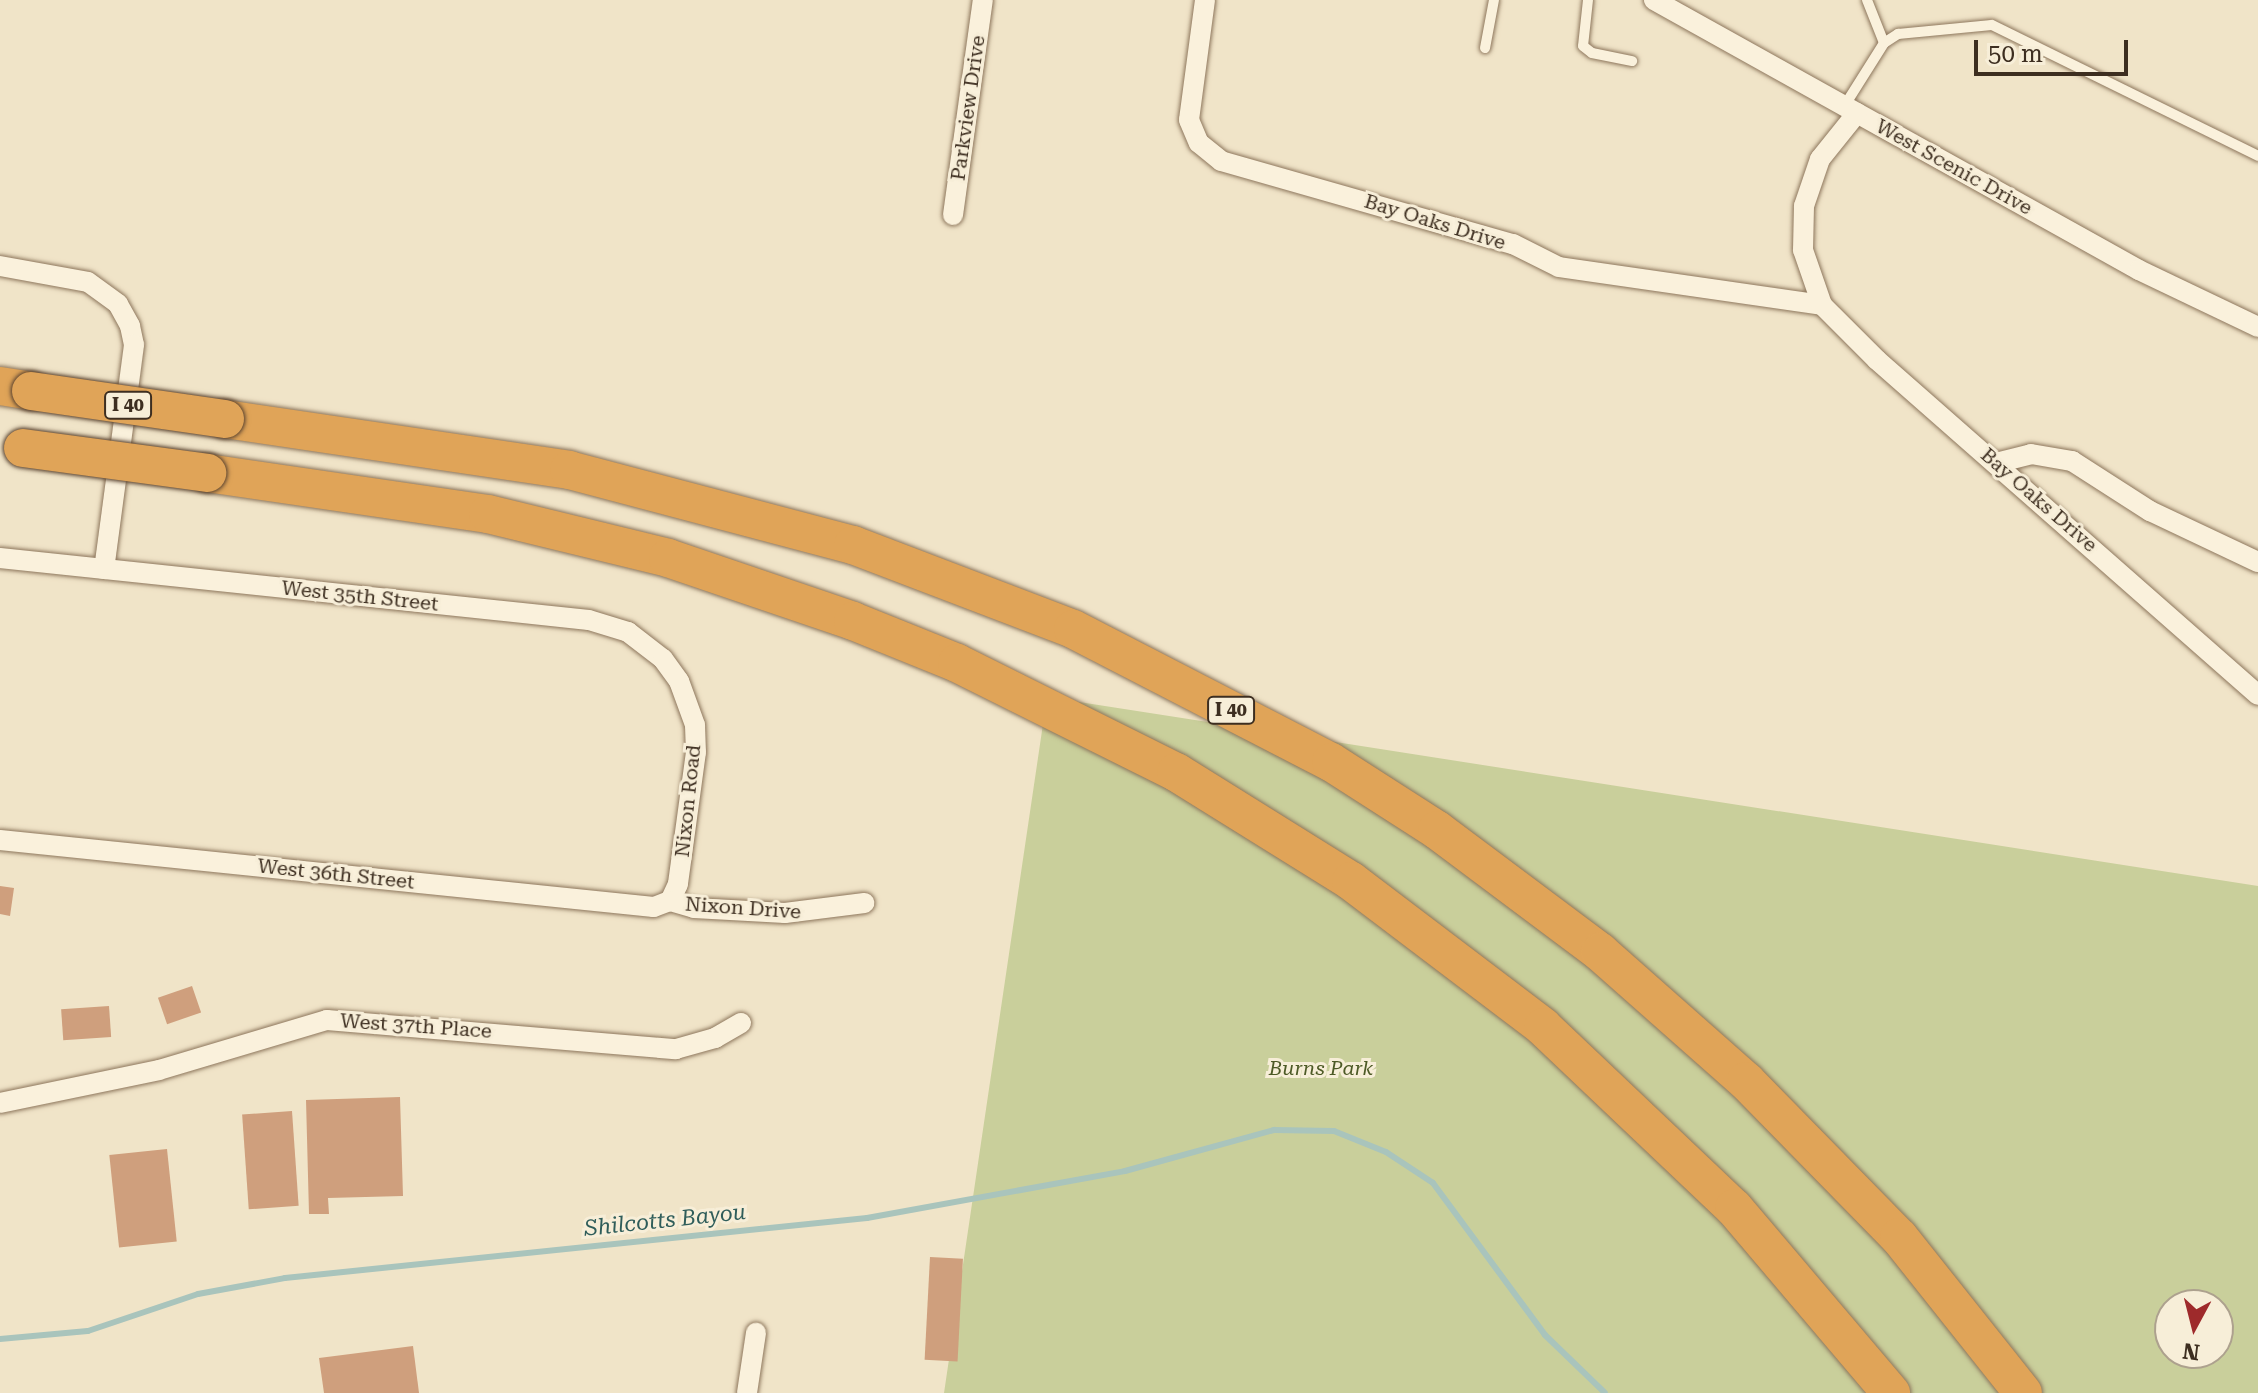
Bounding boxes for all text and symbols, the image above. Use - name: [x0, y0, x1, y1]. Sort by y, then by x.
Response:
- scale bar: [1978, 24, 2132, 74]
- street label: Parkview Drive: [946, 34, 990, 182]
- text: 50 m: [1988, 40, 2043, 68]
- street label: West Scenic Drive: [1872, 114, 2036, 220]
- street label: Bay Oaks Drive: [1361, 189, 1509, 255]
- road number: I 40: [104, 391, 152, 419]
- street label: Bay Oaks Drive: [1976, 443, 2102, 557]
- street label: West 35th Street: [280, 576, 440, 616]
- road number: I 40: [1207, 696, 1255, 724]
- street label: Nixon Road: [670, 744, 706, 858]
- street label: West 36th Street: [256, 854, 416, 894]
- street label: Nixon Drive: [684, 892, 802, 924]
- street label: West 37th Place: [339, 1009, 493, 1043]
- park label: Burns Park: [1269, 1056, 1373, 1080]
- water label: Shilcotts Bayou: [583, 1198, 747, 1242]
- north arrow: [2154, 1289, 2234, 1369]
- text: N: [2181, 1338, 2201, 1365]

